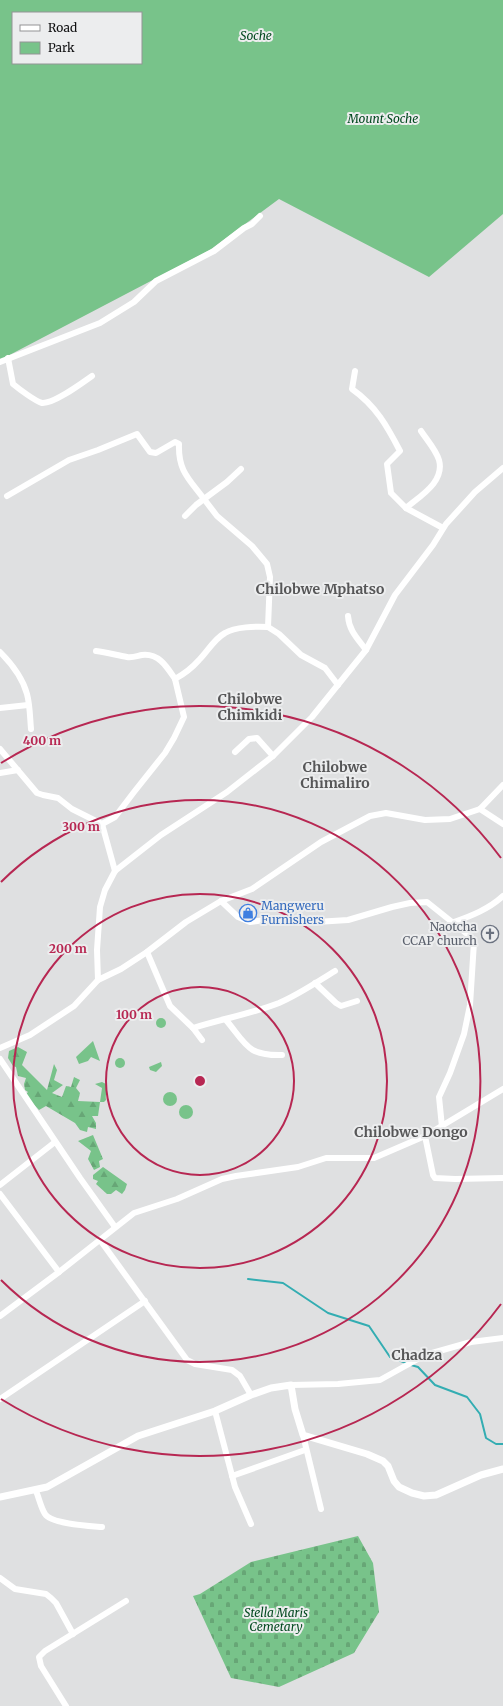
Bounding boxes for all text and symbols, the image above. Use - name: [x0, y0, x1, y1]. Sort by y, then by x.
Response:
- legend: [12, 12, 142, 64]
- text: Road: [48, 20, 77, 35]
- park label: Soche: [240, 28, 272, 43]
- text: Park: [48, 40, 75, 55]
- park label: Mount Soche: [347, 111, 418, 126]
- district label: Chilobwe Mphatso: [256, 580, 384, 598]
- district label: Chilobwe Chimkidi: [218, 690, 283, 724]
- text: 400 m: [23, 733, 61, 748]
- district label: Chilobwe Chimaliro: [300, 758, 370, 792]
- text: 300 m: [62, 819, 100, 834]
- place label: Mangweru Furnishers: [261, 898, 324, 927]
- shop icon: Mangweru Furnishers: [238, 903, 258, 923]
- place label: Naotcha CCAP church: [403, 919, 478, 948]
- church icon: Naotcha CCAP church: [480, 924, 500, 944]
- text: 200 m: [49, 941, 87, 956]
- text: 100 m: [116, 1007, 152, 1022]
- centre of rings: [193, 1074, 207, 1088]
- district label: Chilobwe Dongo: [354, 1123, 468, 1141]
- district label: Chadza: [392, 1346, 443, 1364]
- park label: Stella Maris Cemetary: [244, 1605, 308, 1634]

